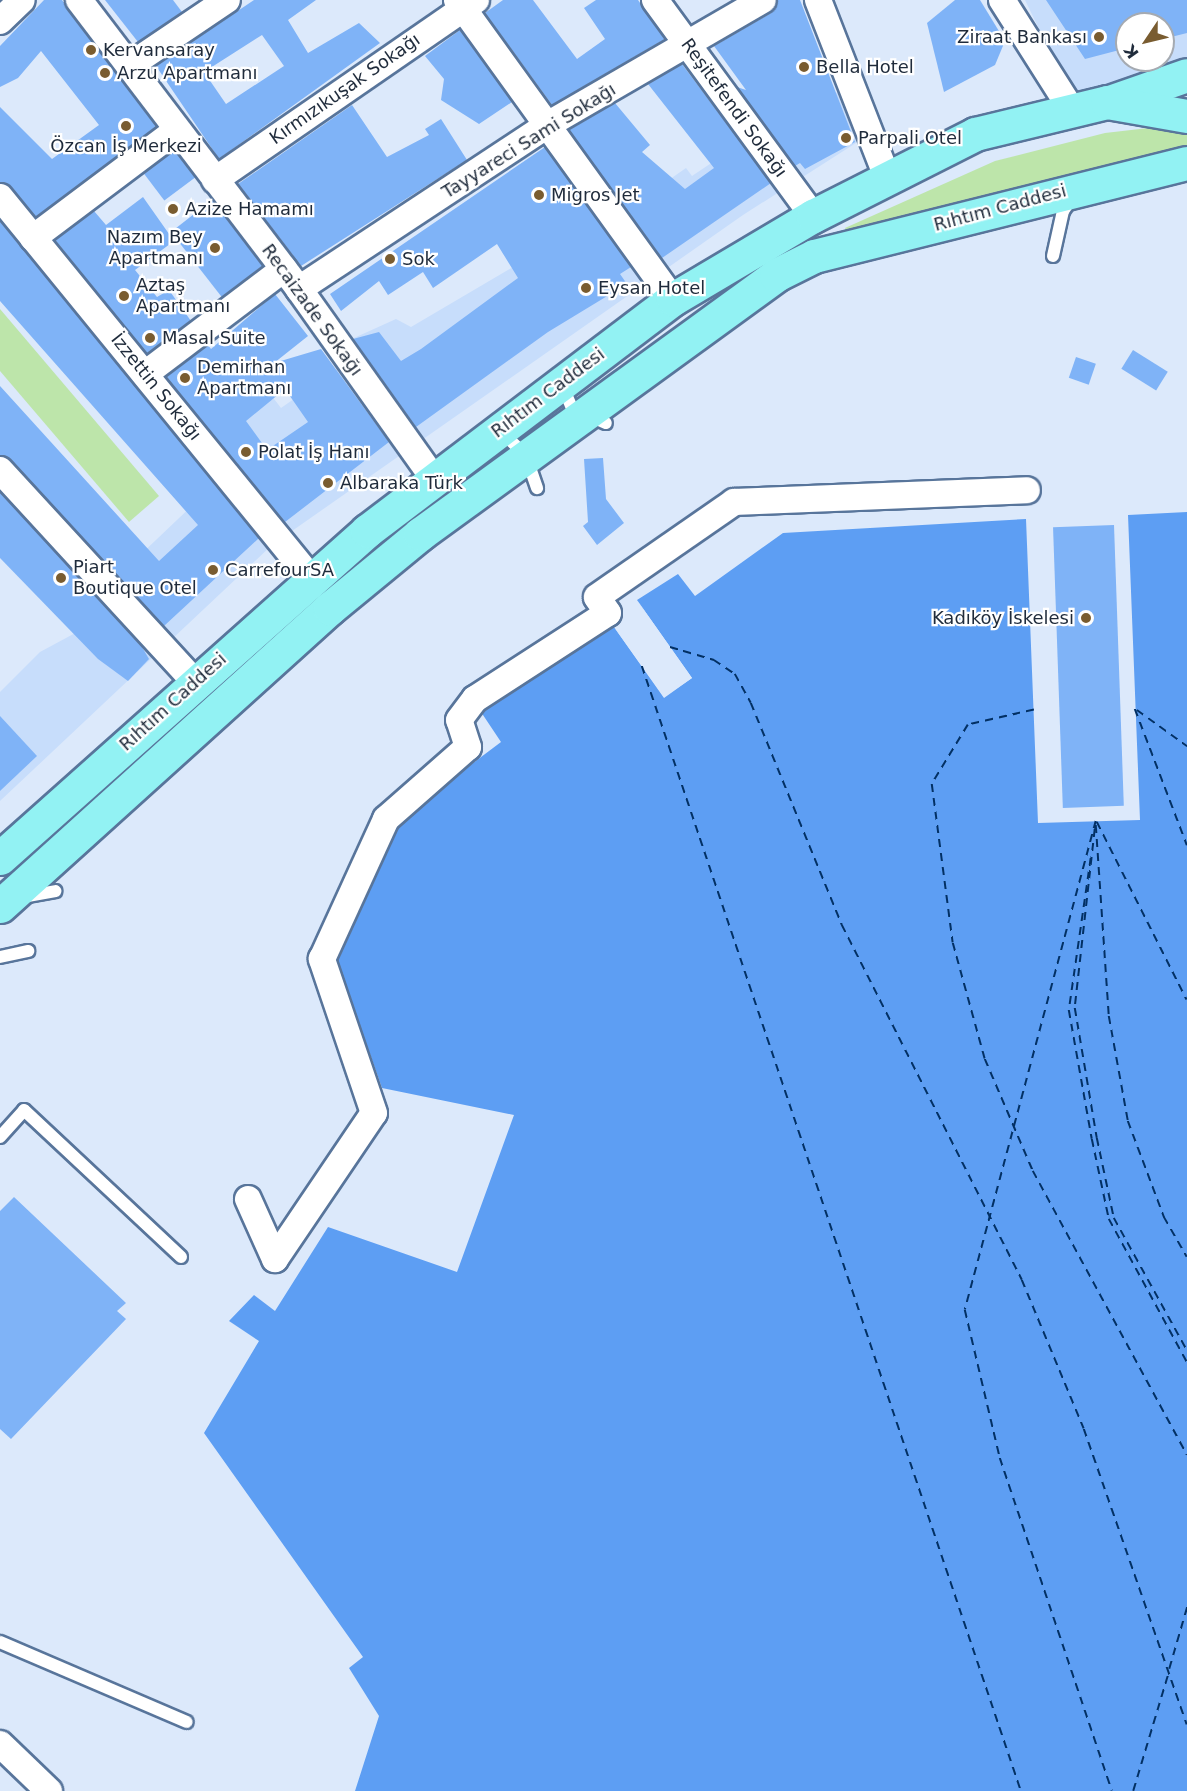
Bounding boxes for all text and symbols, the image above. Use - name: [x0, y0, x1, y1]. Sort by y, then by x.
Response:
- north arrow: [1115, 12, 1175, 72]
- place label: Ziraat Bankası: [957, 26, 1087, 48]
- street label: Kırmızıkuşak Sokağı: [266, 29, 424, 149]
- marker: Ziraat Bankası: [1092, 30, 1106, 44]
- street label: Reşitefendi Sokağı: [676, 34, 792, 182]
- place label: Kervansaray: [103, 39, 215, 61]
- text: K: [1120, 41, 1143, 62]
- marker: Kervansaray: [84, 43, 98, 57]
- place label: Bella Hotel: [816, 56, 914, 78]
- marker: Bella Hotel: [797, 60, 811, 74]
- place label: Arzu Apartmanı: [117, 62, 257, 84]
- marker: Arzu Apartmanı: [98, 66, 112, 80]
- street label: Tayyareci Sami Sokağı: [438, 79, 620, 203]
- marker: Özcan İş Merkezi: [119, 119, 133, 133]
- place label: Parpali Otel: [858, 127, 962, 149]
- marker: Parpali Otel: [839, 131, 853, 145]
- place label: Özcan İş Merkezi: [50, 135, 202, 157]
- street label: Rıhtım Caddesi: [931, 180, 1069, 236]
- place label: Migros Jet: [551, 184, 640, 206]
- marker: Migros Jet: [532, 188, 546, 202]
- place label: Azize Hamamı: [185, 198, 314, 220]
- marker: Azize Hamamı: [166, 202, 180, 216]
- place label: Nazım Bey Apartmanı: [107, 227, 203, 270]
- street label: Recaizade Sokağı: [257, 240, 367, 380]
- marker: Nazım Bey Apartmanı: [208, 241, 222, 255]
- place label: Sok: [402, 248, 435, 270]
- marker: Sok: [383, 252, 397, 266]
- place label: Aztaş Apartmanı: [136, 275, 230, 318]
- place label: Eysan Hotel: [598, 277, 705, 299]
- marker: Eysan Hotel: [579, 281, 593, 295]
- marker: Aztaş Apartmanı: [117, 289, 131, 303]
- place label: Masal Suite: [162, 327, 266, 349]
- street label: İzzettin Sokağı: [106, 329, 206, 445]
- marker: Masal Suite: [143, 331, 157, 345]
- street label: Rıhtım Caddesi: [487, 343, 609, 443]
- place label: Demirhan Apartmanı: [197, 357, 291, 400]
- marker: Demirhan Apartmanı: [178, 371, 192, 385]
- place label: Polat İş Hanı: [258, 441, 369, 463]
- marker: Polat İş Hanı: [239, 445, 253, 459]
- place label: Albaraka Türk: [340, 472, 463, 494]
- marker: Albaraka Türk: [321, 476, 335, 490]
- place label: Piart Boutique Otel: [73, 557, 197, 600]
- place label: CarrefourSA: [225, 559, 334, 581]
- marker: CarrefourSA: [206, 563, 220, 577]
- marker: Piart Boutique Otel: [54, 571, 68, 585]
- place label: Kadıköy İskelesi: [932, 607, 1074, 629]
- marker: Kadıköy İskelesi: [1079, 611, 1093, 625]
- street label: Rıhtım Caddesi: [115, 648, 231, 756]

